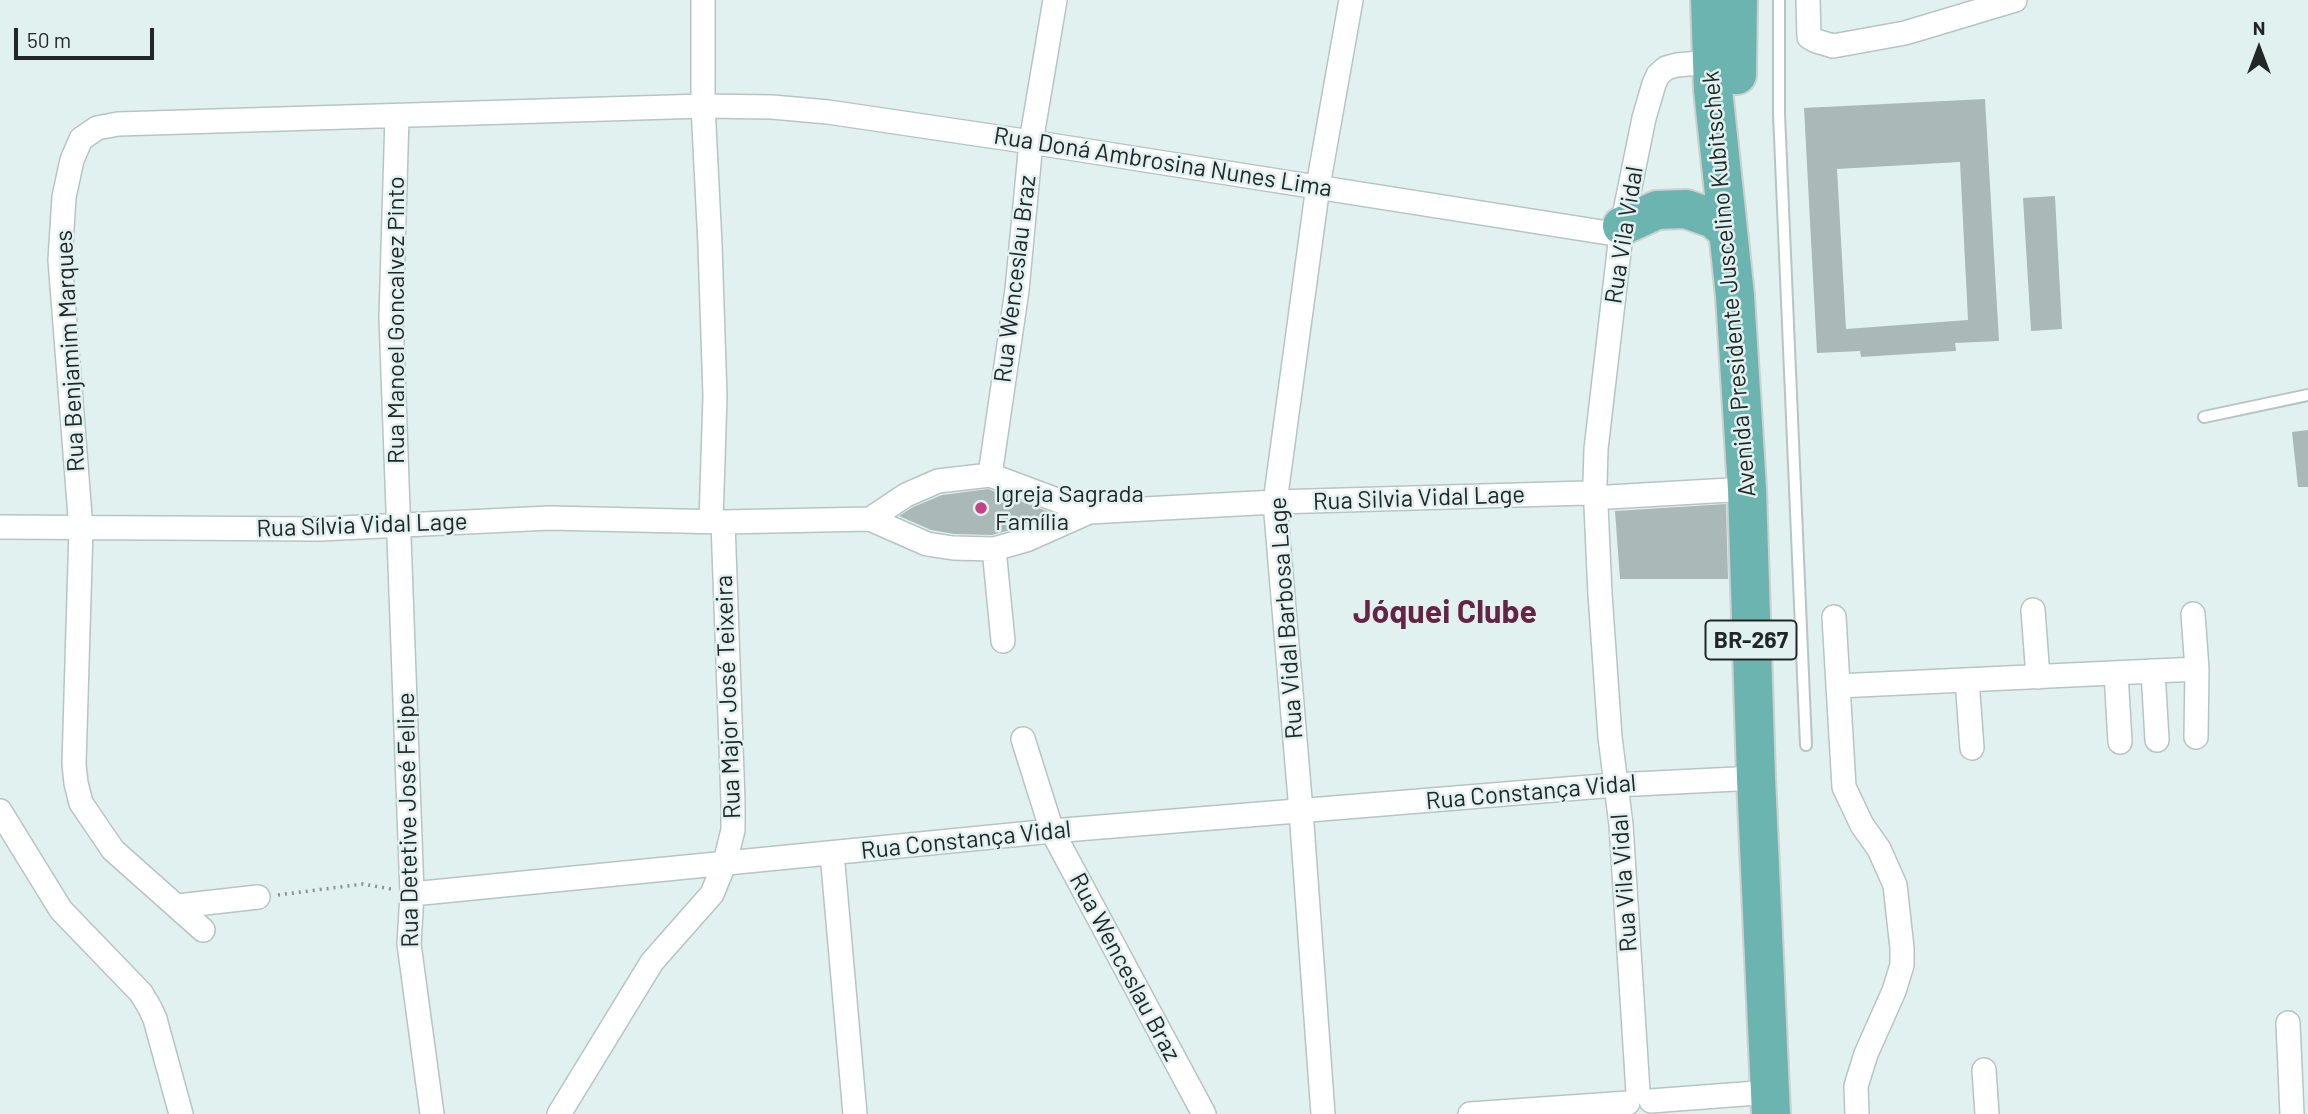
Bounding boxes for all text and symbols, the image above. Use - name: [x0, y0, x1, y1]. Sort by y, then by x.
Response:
- scale bar: [18, 14, 158, 58]
- north arrow: [2224, 14, 2294, 84]
- text: N: [2253, 16, 2265, 39]
- text: 50 m: [27, 27, 71, 52]
- street label: Avenida Presidente Juscelino Kubitschek: [1696, 70, 1762, 498]
- street label: Rua Doná Ambrosina Nunes Lima: [992, 121, 1334, 203]
- street label: Rua Vila Vidal: [1599, 164, 1649, 306]
- street label: Rua Wenceslau Braz: [988, 174, 1042, 384]
- street label: Rua Manoel Goncalvez Pinto: [382, 176, 410, 464]
- street label: Rua Benjamim Marques: [49, 229, 91, 473]
- place label: Igreja Sagrada Família: [995, 480, 1144, 536]
- street label: Rua Silvia Vidal Lage: [1312, 480, 1526, 516]
- street label: Rua Vidal Barbosa Lage: [1263, 496, 1309, 740]
- marker: Igreja Sagrada Família: [973, 500, 989, 516]
- street label: Rua Sílvia Vidal Lage: [256, 507, 468, 543]
- street label: Rua Major José Teixeira: [709, 574, 747, 820]
- district label: Jóquei Clube: [1353, 593, 1537, 631]
- road number: BR-267: [1706, 620, 1796, 660]
- street label: Rua Detetive José Felipe: [391, 692, 425, 948]
- street label: Rua Constança Vidal: [1425, 768, 1637, 816]
- street label: Rua Vila Vidal: [1605, 813, 1643, 953]
- street label: Rua Constança Vidal: [859, 815, 1073, 865]
- street label: Rua Wenceslau Braz: [1063, 868, 1187, 1066]

